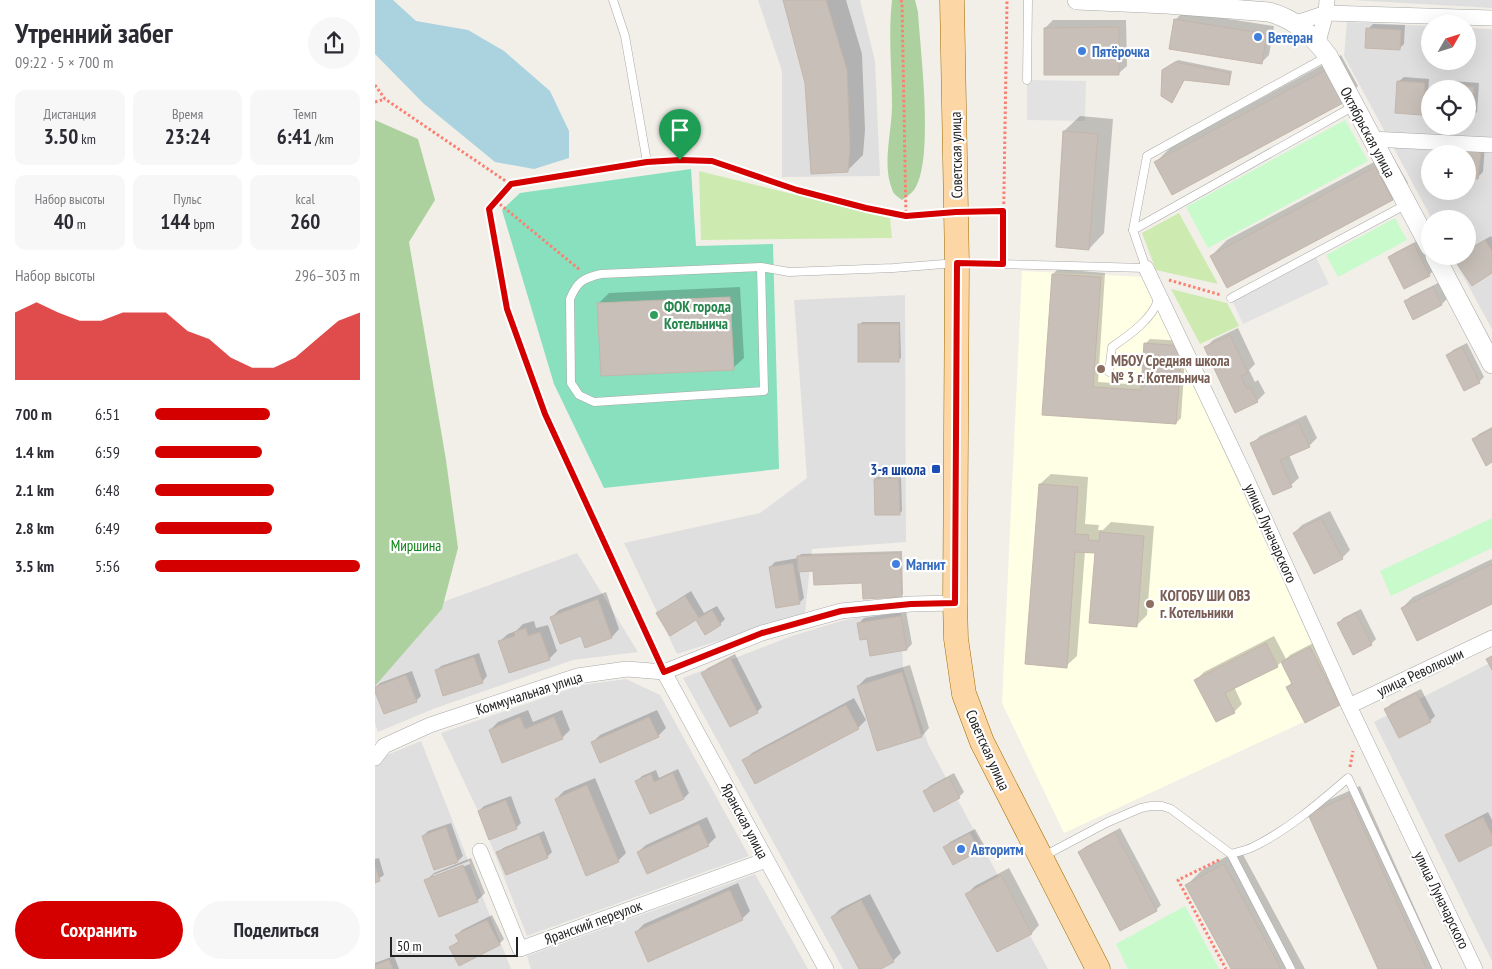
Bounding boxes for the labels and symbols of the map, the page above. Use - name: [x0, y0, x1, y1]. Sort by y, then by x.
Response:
- north arrow: [1421, 15, 1476, 70]
- place label: Ветеран: [1268, 28, 1313, 47]
- marker: Ветеран: [1252, 31, 1264, 43]
- place label: Пятёрочка: [1092, 42, 1150, 61]
- marker: Пятёрочка: [1076, 45, 1088, 57]
- street label: Октябрьская улица: [1336, 83, 1400, 181]
- pin: [659, 109, 701, 160]
- street label: Советская улица: [946, 112, 966, 198]
- place label: ФОК города Котельнича: [664, 297, 731, 333]
- marker: ФОК города Котельнича: [648, 309, 660, 321]
- place label: МБОУ Средняя школа № 3 г. Котельнича: [1111, 351, 1230, 387]
- marker: МБОУ Средняя школа № 3 г. Котельнича: [1095, 363, 1107, 375]
- place label: 3-я школа: [870, 460, 926, 479]
- marker: 3-я школа: [930, 463, 942, 475]
- street label: улица Луначарского: [1241, 481, 1301, 585]
- park label: Миршина: [391, 536, 441, 555]
- place label: Магнит: [906, 555, 946, 574]
- marker: Магнит: [890, 558, 902, 570]
- place label: КОГОБУ ШИ ОВЗ г. Котельники: [1160, 586, 1251, 622]
- marker: КОГОБУ ШИ ОВЗ г. Котельники: [1144, 598, 1156, 610]
- street label: улица Революции: [1374, 644, 1466, 700]
- street label: Коммунальная улица: [473, 667, 585, 719]
- street label: Советская улица: [962, 707, 1014, 793]
- street label: Яранская улица: [717, 780, 773, 862]
- place label: Авторитм: [970, 840, 1024, 859]
- marker: Авторитм: [955, 843, 967, 855]
- street label: улица Луначарского: [1410, 848, 1474, 952]
- street label: Яранский переулок: [542, 895, 645, 948]
- scale bar: [390, 934, 517, 957]

